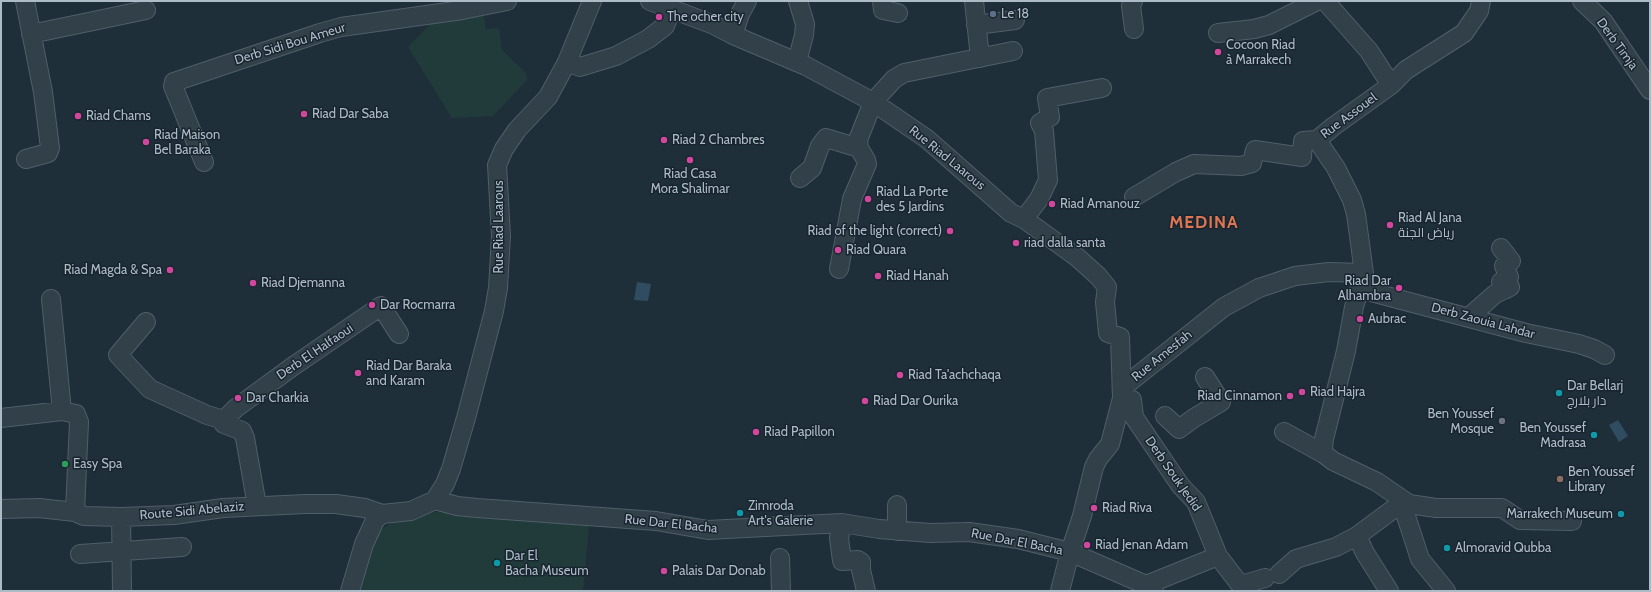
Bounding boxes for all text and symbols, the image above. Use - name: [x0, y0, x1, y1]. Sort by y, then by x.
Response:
- place label: Le 18: [1001, 6, 1029, 22]
- place label: The ocher city: [667, 9, 744, 25]
- marker: Le 18: [988, 9, 998, 19]
- marker: The ocher city: [654, 12, 664, 22]
- street label: Derb Timja: [1593, 15, 1641, 73]
- street label: Derb Sidi Bou Ameur: [233, 20, 347, 68]
- place label: Cocoon Riad à Marrakech: [1226, 37, 1295, 68]
- marker: Cocoon Riad à Marrakech: [1213, 47, 1223, 57]
- street label: Rue Assouel: [1318, 90, 1380, 142]
- place label: Riad Dar Saba: [312, 106, 389, 122]
- place label: Riad Chams: [86, 108, 151, 124]
- marker: Riad Dar Saba: [299, 109, 309, 119]
- marker: Riad Chams: [73, 111, 83, 121]
- street label: Rue Riad Laarous: [906, 123, 988, 193]
- place label: Riad Maison Bel Baraka: [154, 127, 220, 158]
- place label: Riad 2 Chambres: [672, 132, 765, 148]
- marker: Riad 2 Chambres: [659, 135, 669, 145]
- marker: Riad Maison Bel Baraka: [141, 137, 151, 147]
- marker: Riad Casa Mora Shalimar: [685, 155, 695, 165]
- place label: Riad Casa Mora Shalimar: [650, 166, 730, 197]
- street label: Rue Riad Laarous: [491, 180, 507, 274]
- place label: Riad La Porte des 5 Jardins: [876, 184, 948, 215]
- marker: Riad La Porte des 5 Jardins: [863, 194, 873, 204]
- place label: Riad Amanouz: [1060, 196, 1140, 212]
- marker: Riad Amanouz: [1047, 199, 1057, 209]
- place label: Riad Al Jana رياض الجنة: [1398, 210, 1462, 241]
- district label: MEDINA: [1169, 213, 1239, 233]
- marker: Riad Al Jana رياض الجنة: [1385, 220, 1395, 230]
- place label: Riad of the light (correct): [808, 223, 942, 239]
- marker: Riad of the light (correct): [945, 226, 955, 236]
- place label: riad dalla santa: [1024, 235, 1105, 251]
- marker: riad dalla santa: [1011, 238, 1021, 248]
- place label: Riad Quara: [846, 242, 906, 258]
- marker: Riad Quara: [833, 245, 843, 255]
- place label: Riad Magda & Spa: [64, 262, 162, 278]
- marker: Riad Magda & Spa: [165, 265, 175, 275]
- place label: Riad Hanah: [886, 268, 949, 284]
- marker: Riad Hanah: [873, 271, 883, 281]
- place label: Riad Dar Alhambra: [1338, 273, 1391, 304]
- place label: Riad Djemanna: [261, 275, 345, 291]
- marker: Riad Djemanna: [248, 278, 258, 288]
- marker: Riad Dar Alhambra: [1394, 283, 1404, 293]
- place label: Dar Rocmarra: [380, 297, 455, 313]
- marker: Dar Rocmarra: [367, 300, 377, 310]
- street label: Derb Zaouia Lahdar: [1429, 300, 1537, 342]
- place label: Aubrac: [1368, 311, 1406, 327]
- marker: Aubrac: [1355, 314, 1365, 324]
- street label: Derb El Halfaoui: [274, 321, 356, 383]
- street label: Rue Amesfah: [1129, 327, 1195, 385]
- place label: Riad Dar Baraka and Karam: [366, 358, 452, 389]
- place label: Riad Ta'achchaqa: [908, 367, 1001, 383]
- marker: Riad Dar Baraka and Karam: [353, 368, 363, 378]
- marker: Riad Ta'achchaqa: [895, 370, 905, 380]
- place label: Dar Bellarj دار بلارج: [1567, 378, 1623, 409]
- place label: Riad Hajra: [1310, 384, 1365, 400]
- marker: Riad Hajra: [1297, 387, 1307, 397]
- place label: Riad Cinnamon: [1197, 388, 1282, 404]
- marker: Dar Bellarj دار بلارج: [1554, 388, 1564, 398]
- place label: Dar Charkia: [246, 390, 309, 406]
- marker: Riad Cinnamon: [1285, 391, 1295, 401]
- marker: Dar Charkia: [233, 393, 243, 403]
- place label: Riad Dar Ourika: [873, 393, 958, 409]
- marker: Riad Dar Ourika: [860, 396, 870, 406]
- place label: Ben Youssef Mosque: [1427, 406, 1494, 437]
- marker: Ben Youssef Mosque: [1497, 416, 1507, 426]
- place label: Ben Youssef Madrasa: [1519, 420, 1586, 451]
- place label: Riad Papillon: [764, 424, 835, 440]
- marker: Riad Papillon: [751, 427, 761, 437]
- marker: Ben Youssef Madrasa: [1589, 430, 1599, 440]
- street label: Derb Souk Jedid: [1142, 434, 1204, 514]
- place label: Easy Spa: [73, 456, 122, 472]
- marker: Easy Spa: [60, 459, 70, 469]
- place label: Ben Youssef Library: [1568, 464, 1635, 495]
- marker: Ben Youssef Library: [1555, 474, 1565, 484]
- place label: Zimroda Art's Galerie: [748, 498, 813, 529]
- street label: Route Sidi Abelaziz: [139, 499, 245, 523]
- place label: Riad Riva: [1102, 500, 1152, 516]
- marker: Riad Riva: [1089, 503, 1099, 513]
- place label: Marrakech Museum: [1506, 506, 1613, 522]
- marker: Zimroda Art's Galerie: [735, 508, 745, 518]
- marker: Marrakech Museum: [1616, 509, 1626, 519]
- street label: Rue Dar El Bacha: [624, 511, 718, 537]
- street label: Rue Dar El Bacha: [970, 525, 1064, 559]
- place label: Riad Jenan Adam: [1095, 537, 1188, 553]
- marker: Riad Jenan Adam: [1082, 540, 1092, 550]
- place label: Almoravid Qubba: [1455, 540, 1551, 556]
- marker: Almoravid Qubba: [1442, 543, 1452, 553]
- place label: Dar El Bacha Museum: [505, 548, 589, 579]
- marker: Dar El Bacha Museum: [492, 558, 502, 568]
- place label: Palais Dar Donab: [672, 563, 766, 579]
- marker: Palais Dar Donab: [659, 566, 669, 576]

